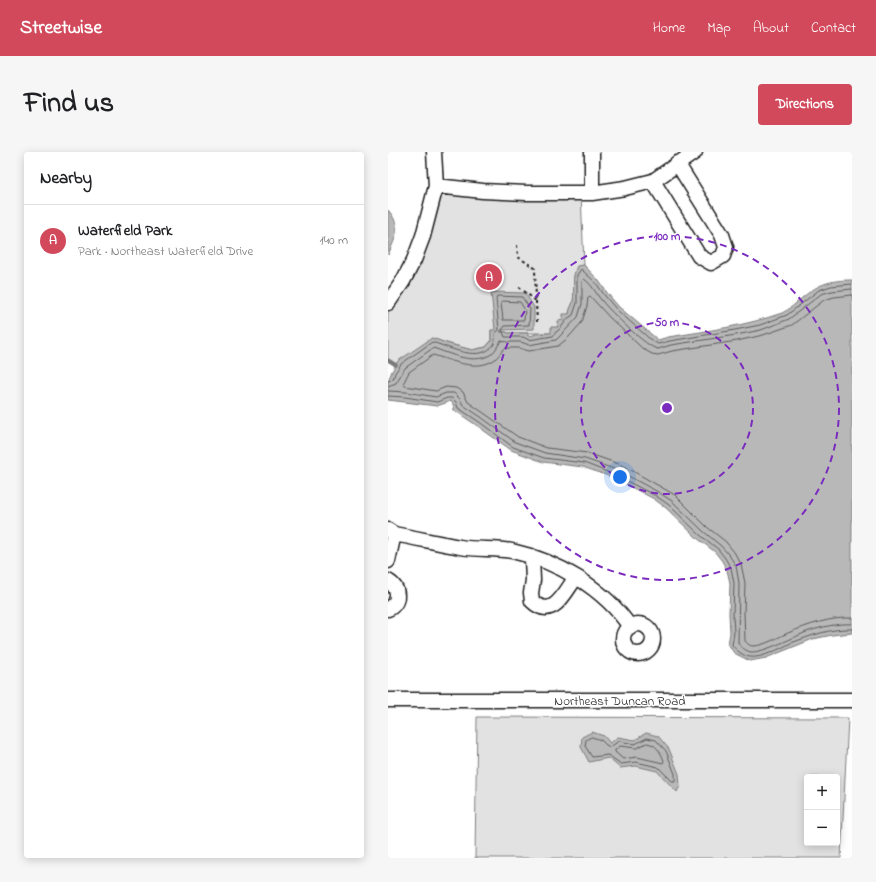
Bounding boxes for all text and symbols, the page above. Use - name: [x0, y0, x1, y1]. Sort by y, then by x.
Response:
- text: Streetwise: [20, 15, 102, 42]
- text: Home: [653, 18, 685, 39]
- text: Map: [707, 18, 731, 39]
- text: About: [753, 18, 789, 39]
- text: Contact: [811, 18, 856, 39]
- text: Find us: [24, 84, 114, 125]
- button: Directions: [758, 84, 852, 125]
- text: Nearby: [40, 166, 92, 191]
- text: Waterfield Park: [78, 220, 172, 242]
- text: 100 m: [654, 228, 681, 246]
- text: A: [49, 231, 57, 250]
- text: 140 m: [320, 231, 348, 250]
- text: Park · Northeast Waterfield Drive: [78, 242, 253, 261]
- pin: A: [476, 262, 502, 292]
- text: 50 m: [655, 314, 680, 332]
- centre of rings: [660, 401, 674, 415]
- your location: [610, 467, 630, 487]
- street label: Northeast Duncan Road: [554, 692, 686, 711]
- map controls: [804, 774, 840, 846]
- button: +: [804, 774, 840, 810]
- button: −: [804, 810, 840, 846]

